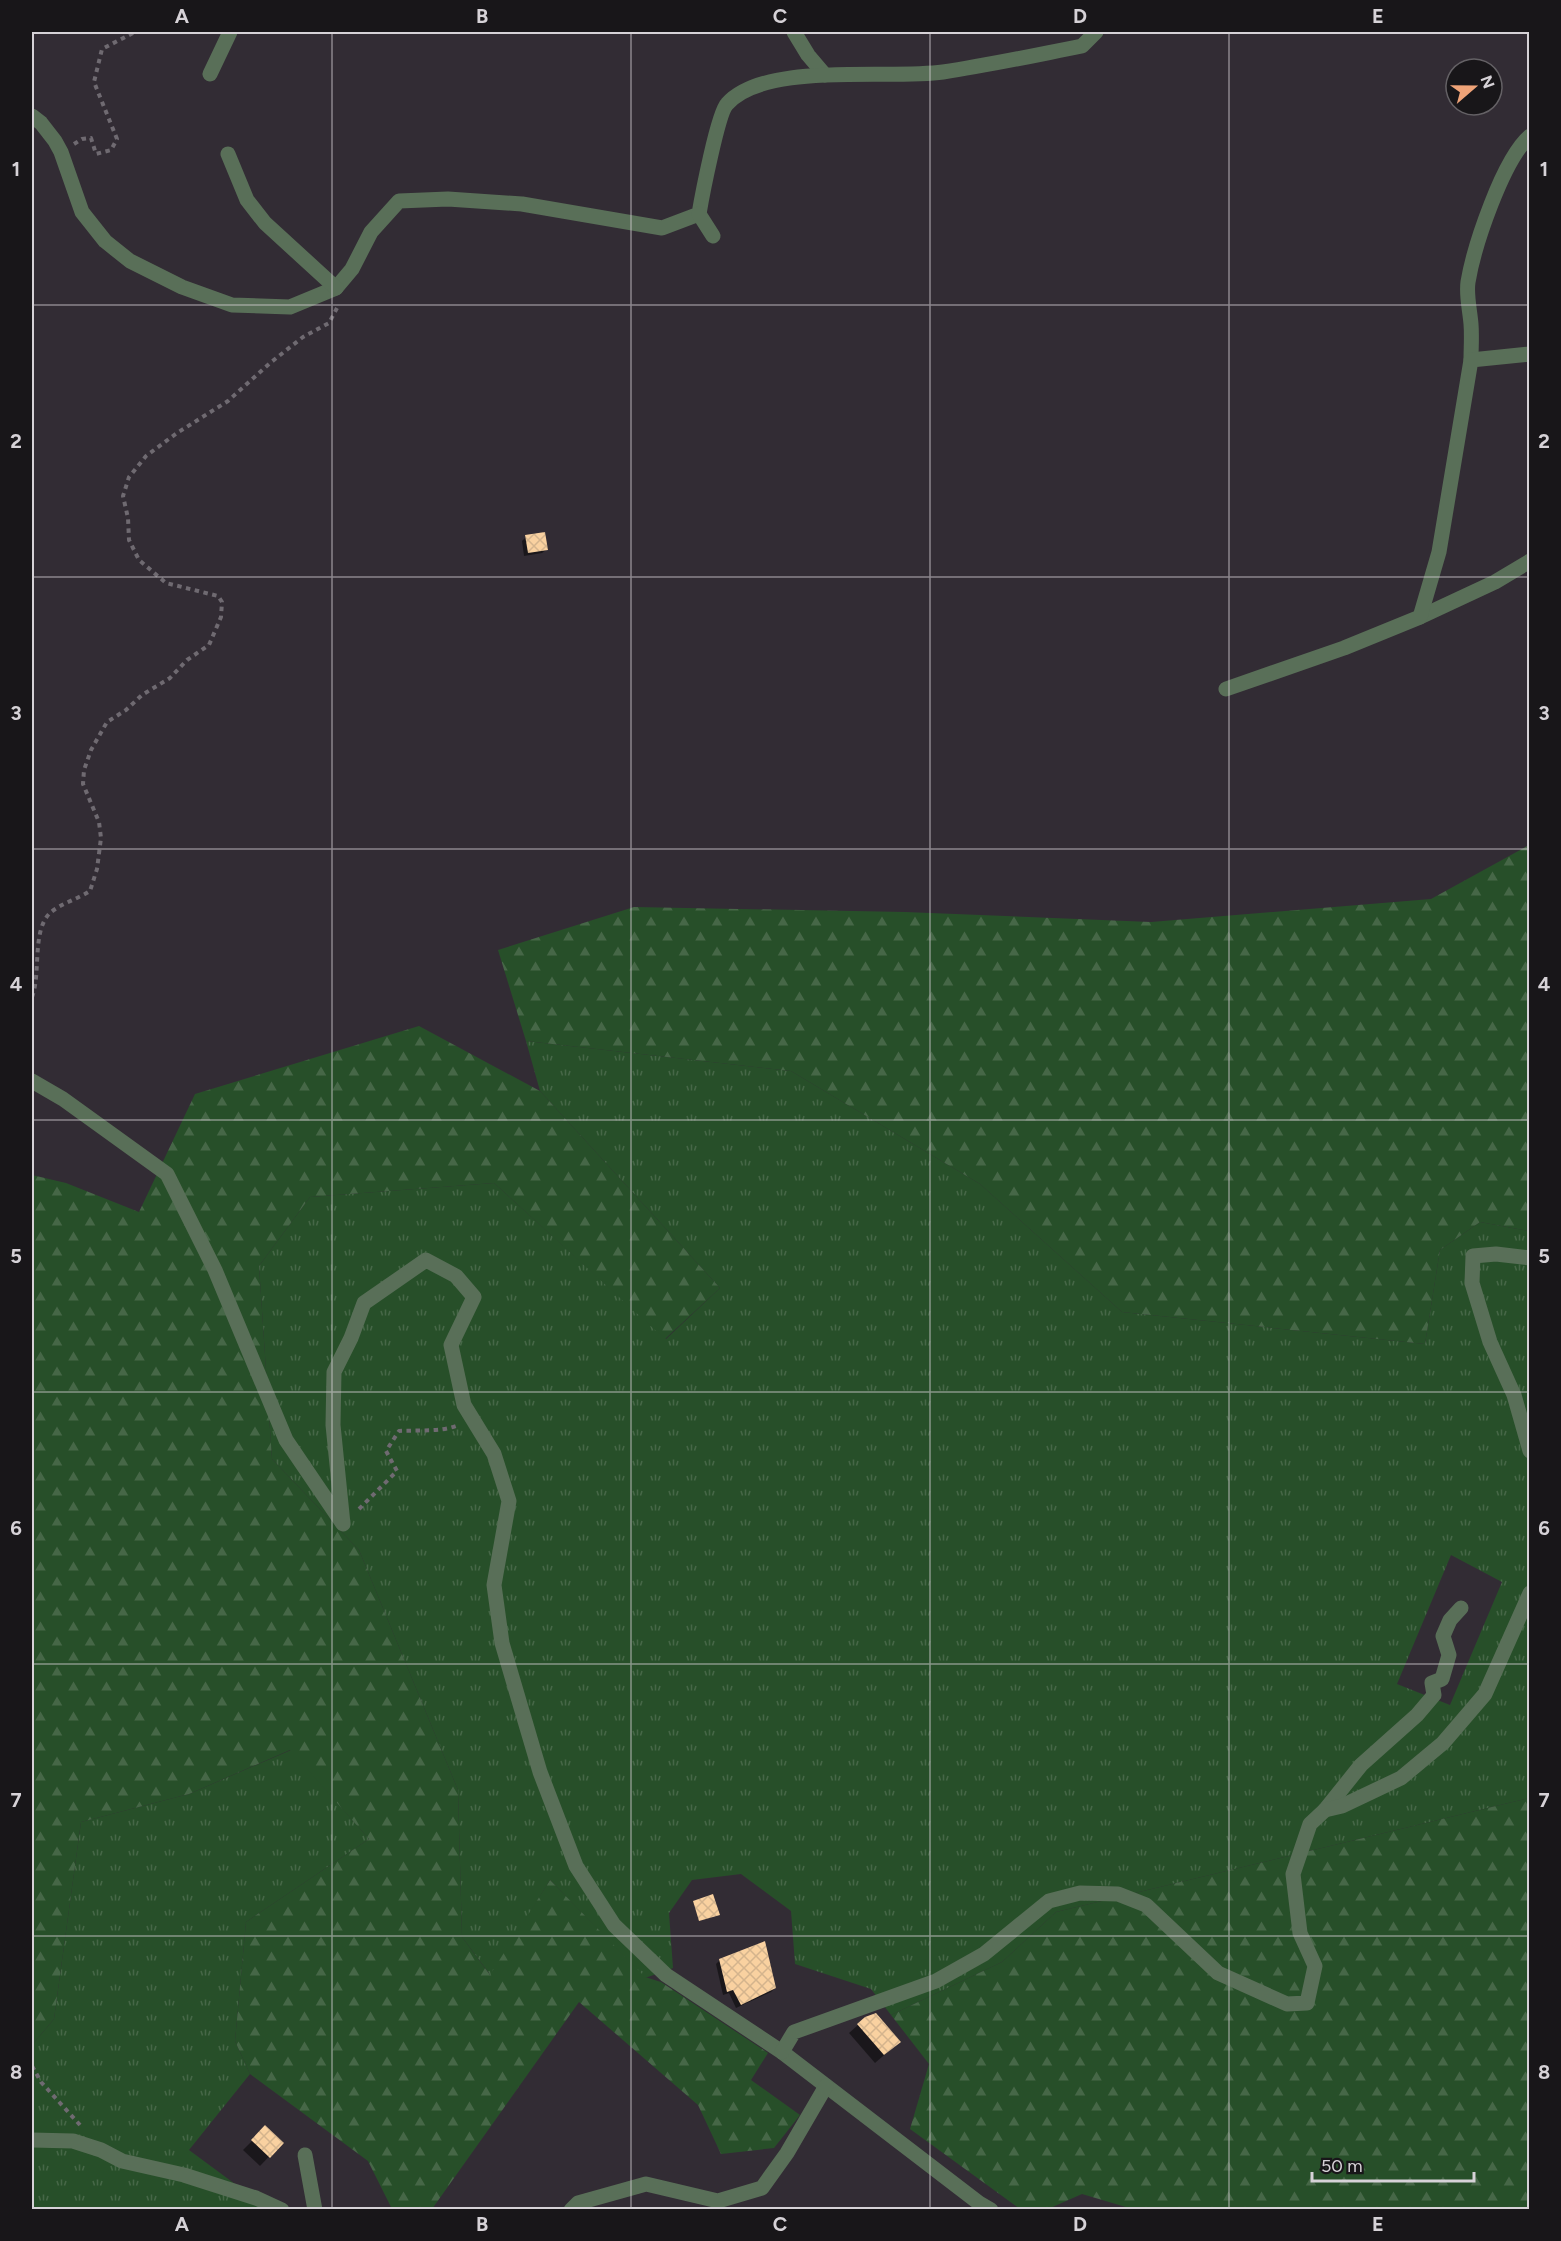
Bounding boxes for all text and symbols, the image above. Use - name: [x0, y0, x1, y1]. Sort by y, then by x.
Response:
- text: A: [175, 4, 190, 28]
- text: B: [476, 4, 488, 28]
- text: C: [773, 4, 787, 28]
- text: D: [1073, 4, 1087, 28]
- text: E: [1372, 4, 1384, 28]
- north arrow: [1444, 57, 1504, 117]
- text: N: [1477, 73, 1499, 91]
- text: 1: [12, 157, 20, 181]
- text: 1: [1540, 157, 1548, 181]
- text: 2: [10, 429, 22, 453]
- text: 2: [1538, 429, 1550, 453]
- text: 3: [10, 701, 22, 725]
- text: 3: [1538, 701, 1550, 725]
- text: 4: [10, 972, 23, 996]
- text: 4: [1538, 972, 1551, 996]
- text: 5: [10, 1244, 22, 1268]
- text: 5: [1538, 1244, 1550, 1268]
- text: 6: [10, 1516, 22, 1540]
- text: 6: [1538, 1516, 1550, 1540]
- text: 7: [10, 1788, 22, 1812]
- text: 7: [1538, 1788, 1550, 1812]
- text: 8: [10, 2060, 22, 2084]
- text: 8: [1538, 2060, 1550, 2084]
- scale bar: [1312, 2145, 1474, 2183]
- text: 50 m: [1321, 2155, 1363, 2177]
- text: A: [175, 2212, 190, 2236]
- text: B: [476, 2212, 488, 2236]
- text: C: [773, 2212, 787, 2236]
- text: D: [1073, 2212, 1087, 2236]
- text: E: [1372, 2212, 1384, 2236]

